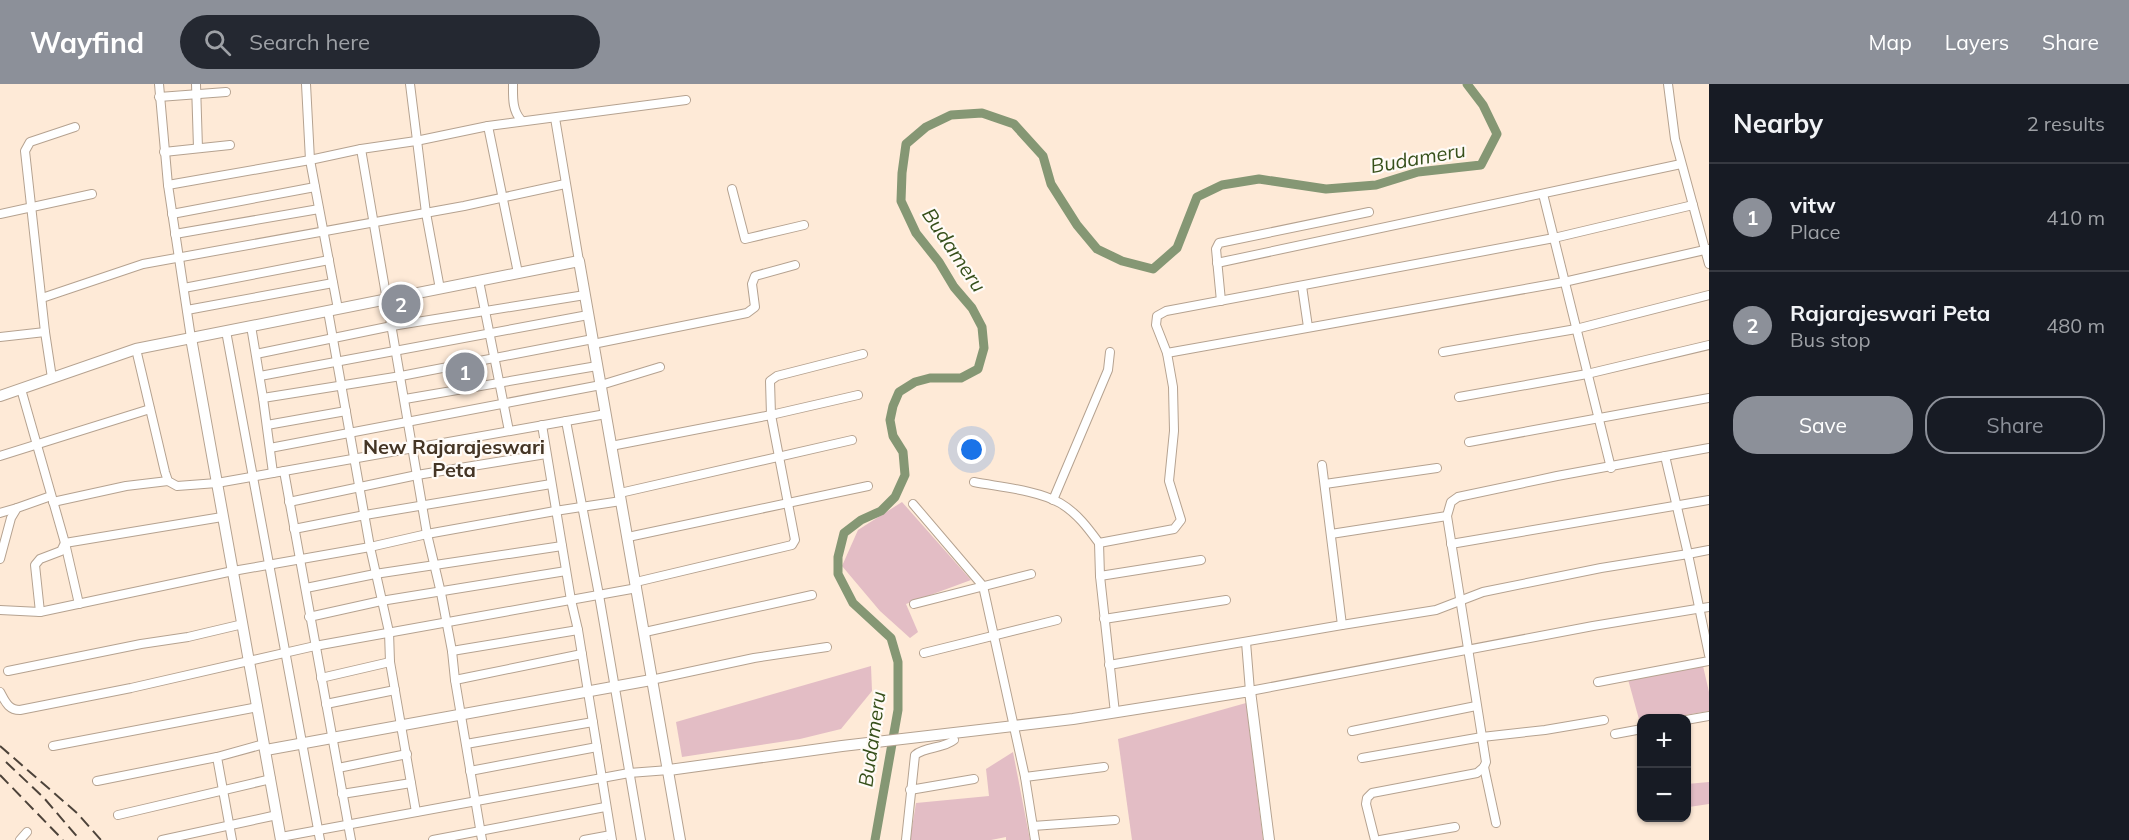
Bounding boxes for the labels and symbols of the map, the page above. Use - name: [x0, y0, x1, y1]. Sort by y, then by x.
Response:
- water label: Budameru: [1368, 137, 1468, 178]
- water label: Budameru: [917, 203, 992, 297]
- pin: 2: [382, 282, 420, 326]
- pin: 1: [446, 350, 484, 394]
- district label: New Rajarajeswari Peta: [363, 434, 545, 482]
- your location: [957, 435, 986, 464]
- water label: Budameru: [852, 689, 891, 788]

